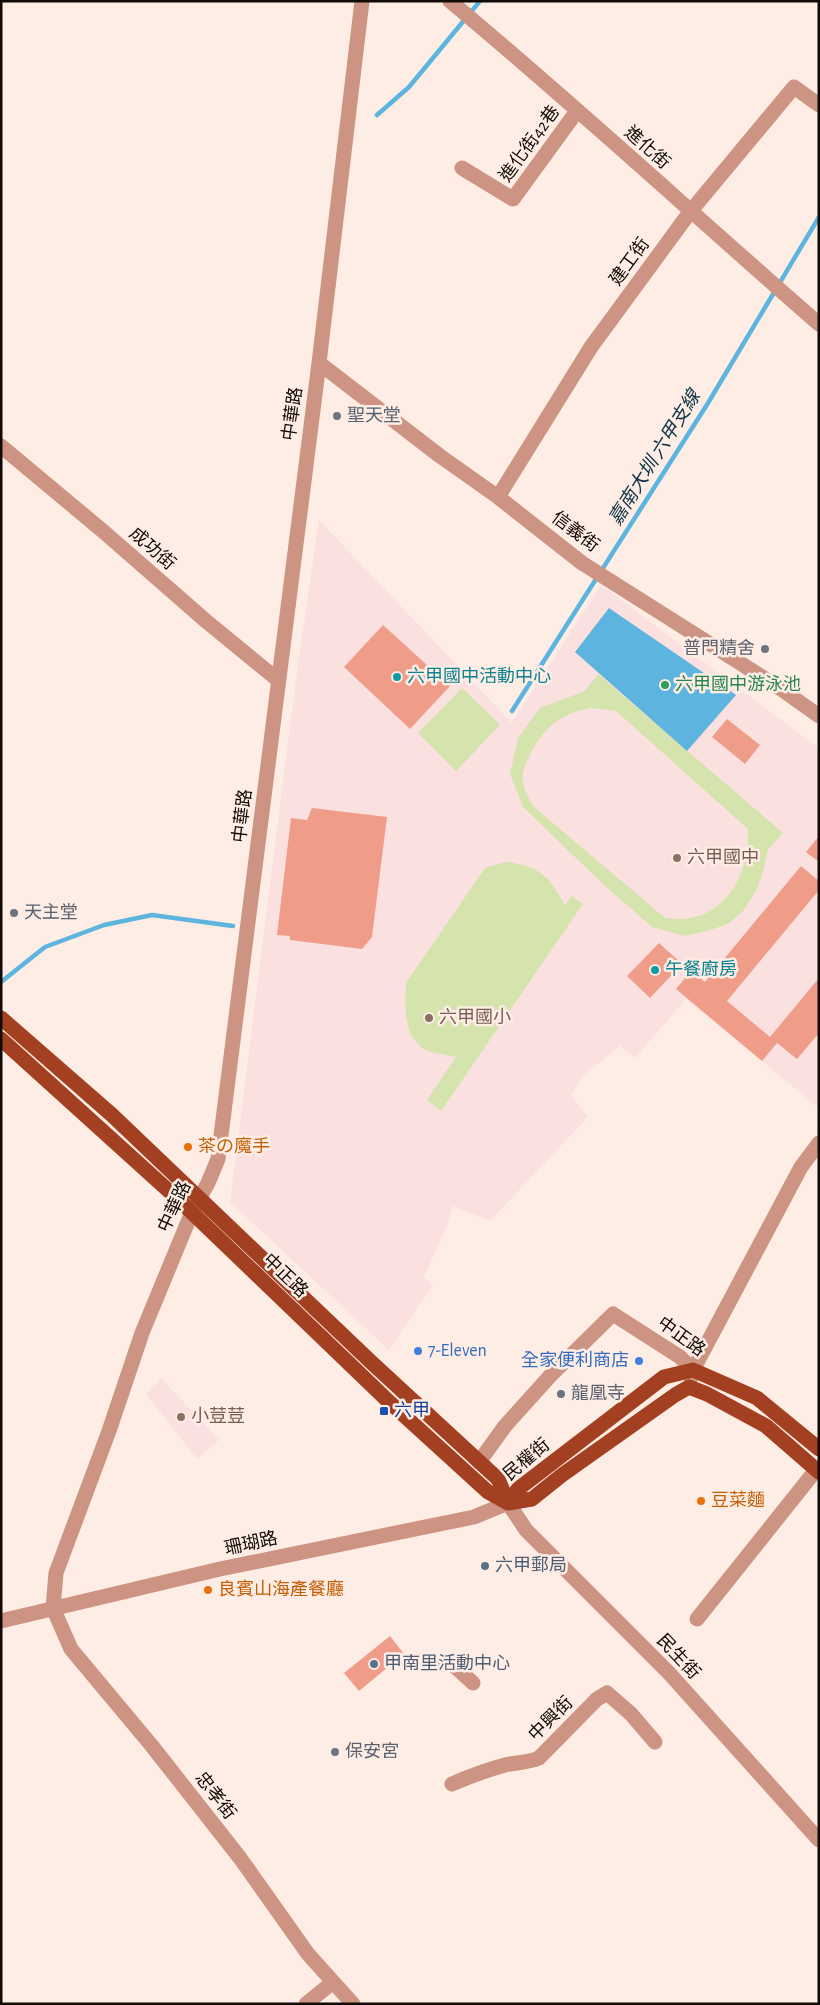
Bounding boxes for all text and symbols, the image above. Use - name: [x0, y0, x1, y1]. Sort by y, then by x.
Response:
- street label: 進化街42巷: [495, 102, 563, 185]
- street label: 進化街: [621, 122, 674, 173]
- street label: 建工街: [605, 234, 653, 289]
- water label: 嘉南大圳 六甲支線: [605, 385, 705, 529]
- street label: 中華路: [278, 386, 306, 442]
- place label: 聖天堂: [347, 406, 401, 425]
- marker: 聖天堂: [331, 410, 343, 422]
- street label: 信義街: [548, 507, 603, 555]
- street label: 成功街: [126, 523, 180, 574]
- place label: 普門精舍: [683, 638, 755, 658]
- marker: 普門精舍: [759, 643, 771, 655]
- place label: 六甲國中活動中心: [407, 666, 551, 686]
- marker: 六甲國中活動中心: [391, 671, 403, 683]
- place label: 六甲國中游泳池: [675, 674, 801, 694]
- marker: 六甲國中游泳池: [659, 679, 671, 691]
- street label: 中華路: [229, 788, 255, 844]
- place label: 六甲國中: [687, 847, 759, 867]
- marker: 六甲國中: [671, 852, 683, 864]
- place label: 天主堂: [24, 902, 78, 922]
- marker: 天主堂: [8, 907, 20, 919]
- place label: 午餐廚房: [665, 959, 737, 979]
- marker: 午餐廚房: [649, 964, 661, 976]
- place label: 六甲國小: [439, 1007, 511, 1027]
- marker: 六甲國小: [423, 1012, 435, 1024]
- place label: 茶の魔手: [198, 1136, 270, 1156]
- marker: 茶の魔手: [182, 1141, 194, 1153]
- street label: 中華路: [154, 1178, 195, 1235]
- street label: 中正路: [259, 1249, 312, 1301]
- street label: 中正路: [654, 1312, 709, 1360]
- place label: 7-Eleven: [428, 1342, 487, 1360]
- marker: 7-Eleven: [412, 1345, 424, 1357]
- place label: 全家便利商店: [521, 1350, 629, 1370]
- marker: 全家便利商店: [633, 1355, 645, 1367]
- place label: 龍凰寺: [571, 1383, 625, 1403]
- marker: 龍凰寺: [555, 1388, 567, 1400]
- place label: 六甲: [394, 1400, 430, 1420]
- marker: 六甲: [378, 1405, 390, 1417]
- place label: 小荳荳: [191, 1406, 245, 1426]
- marker: 小荳荳: [175, 1411, 187, 1423]
- street label: 民權街: [499, 1434, 553, 1484]
- place label: 豆菜麵: [711, 1490, 765, 1510]
- marker: 豆菜麵: [695, 1495, 707, 1507]
- street label: 珊瑚路: [222, 1528, 279, 1558]
- place label: 六甲郵局: [495, 1555, 567, 1575]
- marker: 六甲郵局: [479, 1560, 491, 1572]
- place label: 良賓山海產餐廳: [218, 1579, 344, 1599]
- marker: 良賓山海產餐廳: [202, 1584, 214, 1596]
- street label: 民生街: [653, 1630, 704, 1683]
- place label: 甲南里活動中心: [384, 1653, 510, 1673]
- marker: 甲南里活動中心: [368, 1658, 380, 1670]
- street label: 中興街: [524, 1692, 576, 1744]
- place label: 保安宮: [345, 1741, 399, 1761]
- marker: 保安宮: [329, 1746, 341, 1758]
- street label: 忠孝街: [191, 1768, 240, 1823]

